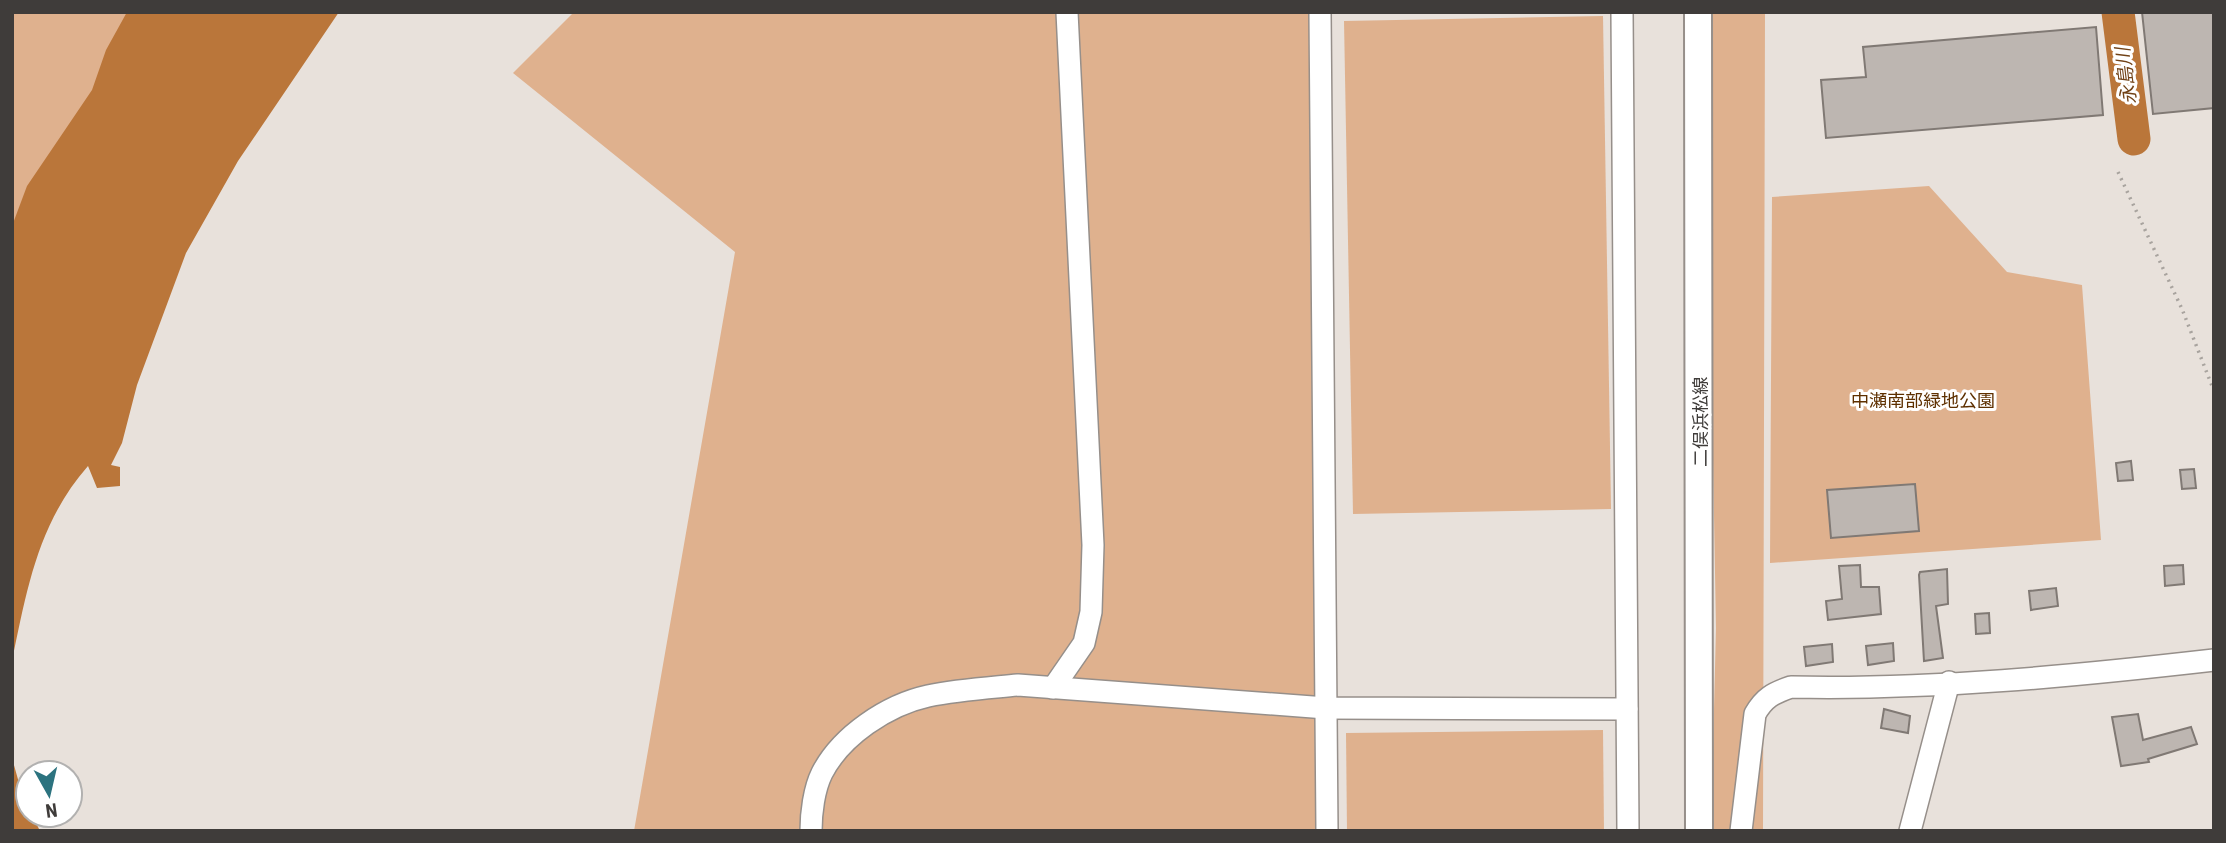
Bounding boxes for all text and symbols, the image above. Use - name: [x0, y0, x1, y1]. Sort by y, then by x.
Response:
- water label: 永島川: [2111, 44, 2141, 106]
- street label: 二俣浜松線: [1690, 377, 1711, 467]
- park label: 中瀬南部緑地公園: [1851, 390, 1995, 411]
- north arrow: [14, 759, 84, 829]
- text: N: [44, 798, 59, 823]

